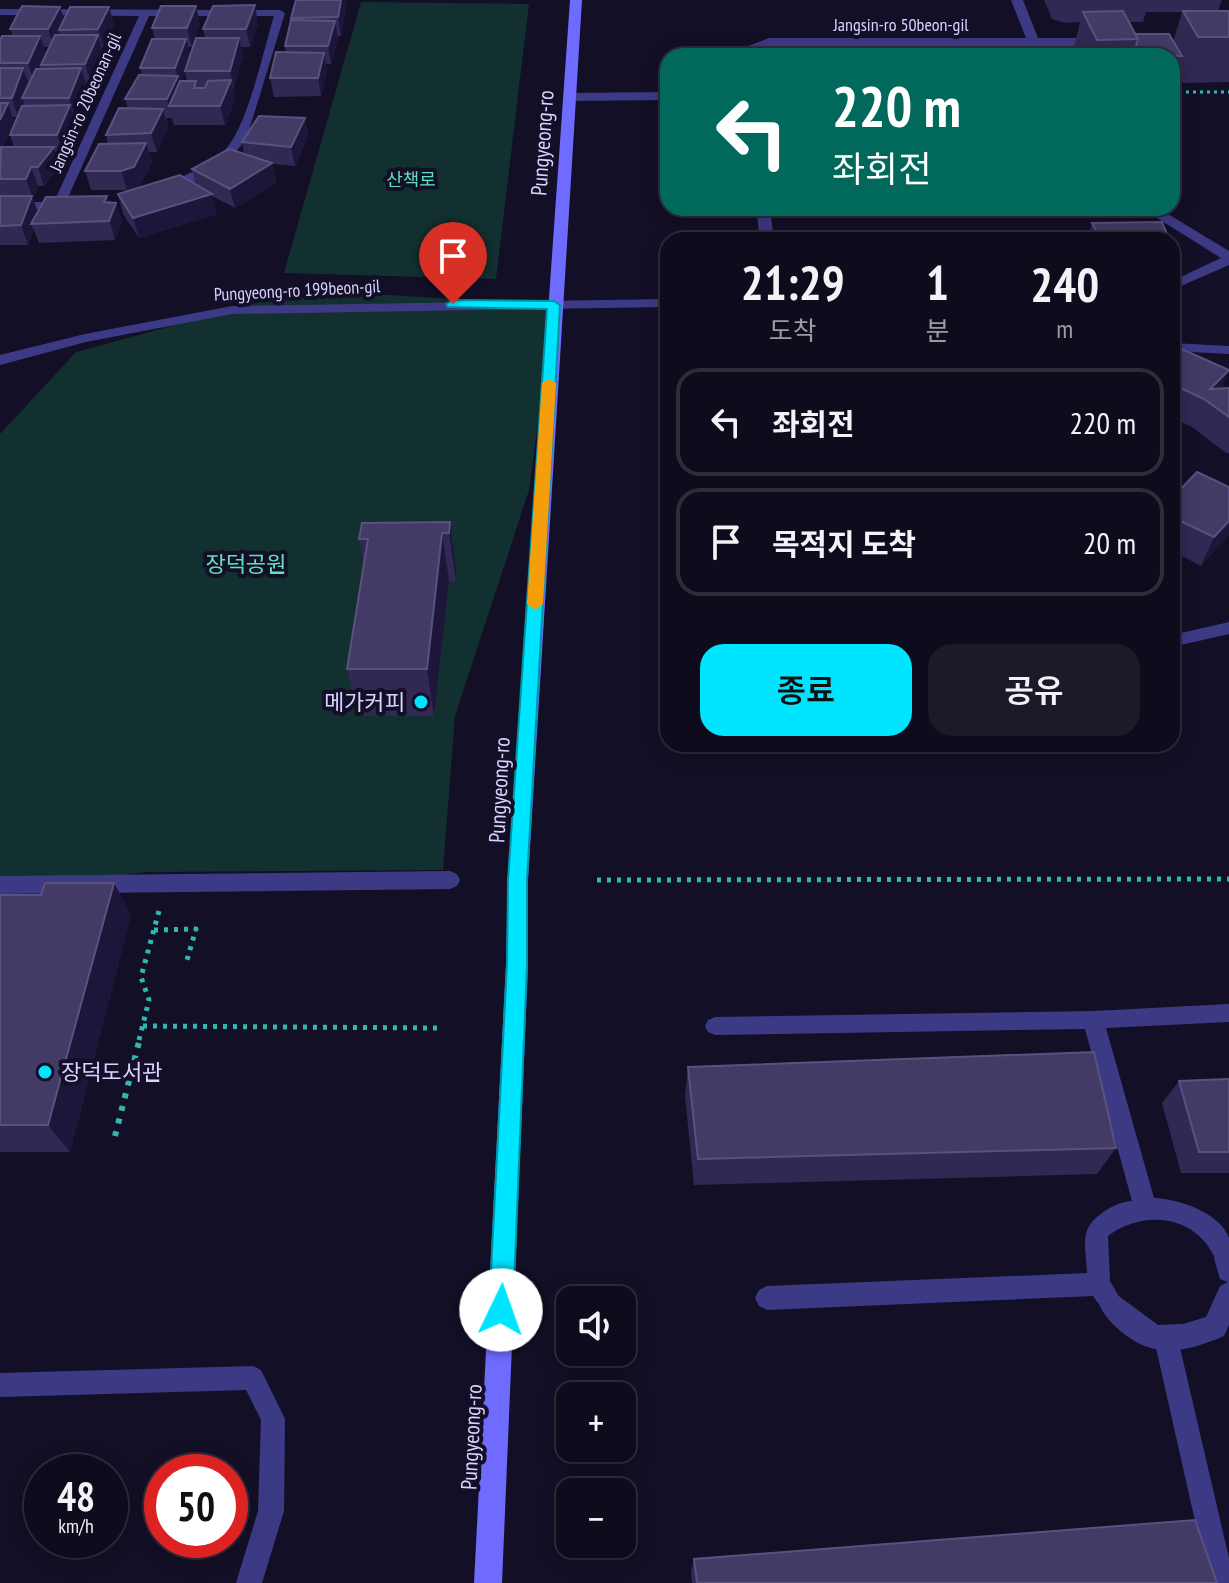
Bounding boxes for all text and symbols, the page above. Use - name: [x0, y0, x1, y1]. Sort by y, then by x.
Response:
- street label: Jangsin-ro 50beon-gil: [833, 13, 969, 36]
- street label: Jangsin-ro 20beonan-gil: [44, 28, 126, 176]
- text: 220 m: [832, 70, 961, 142]
- icon: left: [700, 80, 804, 184]
- street label: Pungyeong-ro: [524, 89, 560, 197]
- text: 좌회전: [832, 145, 931, 192]
- park label: 산책로: [386, 168, 436, 191]
- pin: [419, 222, 487, 304]
- icon: arrive: [431, 234, 475, 278]
- text: 21:29: [741, 251, 845, 313]
- text: 1: [926, 251, 949, 313]
- text: 240: [1030, 253, 1099, 315]
- street label: Pungyeong-ro 199beon-gil: [213, 274, 382, 306]
- text: m: [1056, 312, 1073, 345]
- text: 도착: [769, 314, 817, 347]
- text: 분: [926, 314, 949, 347]
- icon: left: [704, 400, 748, 444]
- text: 220 m: [1070, 403, 1136, 442]
- text: 좌회전: [772, 404, 855, 443]
- icon: arrive: [704, 520, 748, 564]
- text: 20 m: [1083, 523, 1136, 562]
- text: 목적지 도착: [772, 524, 916, 563]
- park label: 장덕공원: [206, 550, 286, 578]
- button: 종료: [700, 644, 912, 736]
- button: 공유: [928, 644, 1140, 736]
- place label: 메가커피: [324, 688, 405, 716]
- marker: 메가커피: [412, 693, 430, 711]
- street label: Pungyeong-ro: [482, 736, 516, 844]
- place label: 장덕도서관: [61, 1058, 162, 1086]
- marker: 장덕도서관: [36, 1063, 54, 1081]
- position arrow: [459, 1268, 543, 1352]
- map controls: [556, 1286, 636, 1558]
- button: sound: [556, 1286, 636, 1366]
- button: +: [556, 1382, 636, 1462]
- street label: Pungyeong-ro: [454, 1383, 488, 1491]
- speed limit sign: 50: [144, 1454, 248, 1558]
- text: 48: [57, 1470, 95, 1522]
- button: −: [556, 1478, 636, 1558]
- text: km/h: [58, 1513, 94, 1539]

